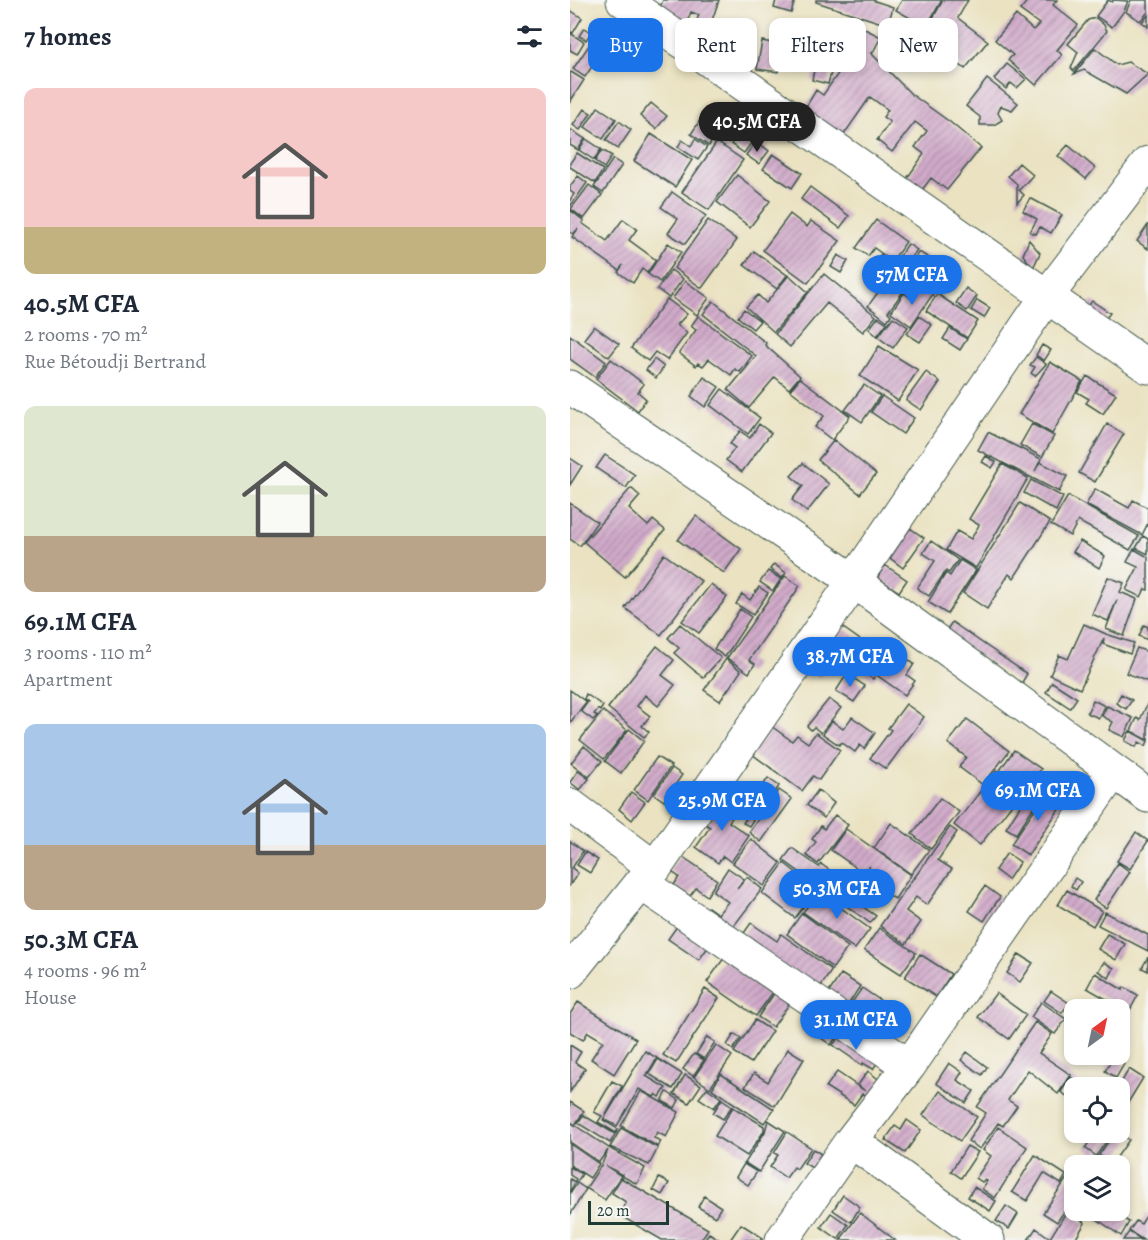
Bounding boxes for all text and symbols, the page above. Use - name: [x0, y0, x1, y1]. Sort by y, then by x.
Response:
- chip: Buy: [588, 18, 663, 72]
- chip: Rent: [675, 18, 757, 72]
- chip: Filters: [769, 18, 866, 72]
- chip: New: [878, 18, 958, 72]
- text: 7 homes: [24, 19, 112, 54]
- icon: filters: [513, 20, 546, 53]
- pin: 40.5M CFA: [688, 102, 826, 153]
- text: 40.5M CFA: [713, 108, 801, 135]
- icon: home: [231, 127, 339, 235]
- pin: 57M CFA: [857, 255, 967, 306]
- text: 57M CFA: [876, 261, 948, 288]
- text: 40.5M CFA: [24, 286, 139, 321]
- text: 2 rooms · 70 m²: [24, 321, 148, 348]
- text: Rue Bétoudji Bertrand: [24, 348, 206, 375]
- icon: home: [231, 445, 339, 553]
- text: 69.1M CFA: [24, 604, 136, 639]
- pin: 38.7M CFA: [781, 637, 919, 688]
- text: 3 rooms · 110 m²: [24, 639, 152, 666]
- text: 38.7M CFA: [806, 643, 894, 670]
- text: Apartment: [24, 666, 113, 693]
- icon: home: [231, 763, 339, 871]
- pin: 69.1M CFA: [969, 771, 1107, 822]
- text: 69.1M CFA: [995, 777, 1081, 804]
- pin: 25.9M CFA: [653, 781, 791, 832]
- text: 25.9M CFA: [678, 787, 766, 814]
- pin: 50.3M CFA: [768, 869, 906, 920]
- text: 50.3M CFA: [793, 875, 881, 902]
- text: 50.3M CFA: [24, 922, 138, 957]
- text: 4 rooms · 96 m²: [24, 957, 146, 984]
- text: House: [24, 984, 76, 1011]
- north arrow: [1064, 999, 1130, 1065]
- map controls: [1064, 999, 1130, 1221]
- pin: 31.1M CFA: [787, 1000, 925, 1051]
- text: 31.1M CFA: [814, 1006, 898, 1033]
- button: locate: [1064, 1077, 1130, 1143]
- button: layers: [1064, 1155, 1130, 1221]
- scale bar: [588, 1198, 669, 1226]
- text: 20 m: [597, 1200, 630, 1222]

